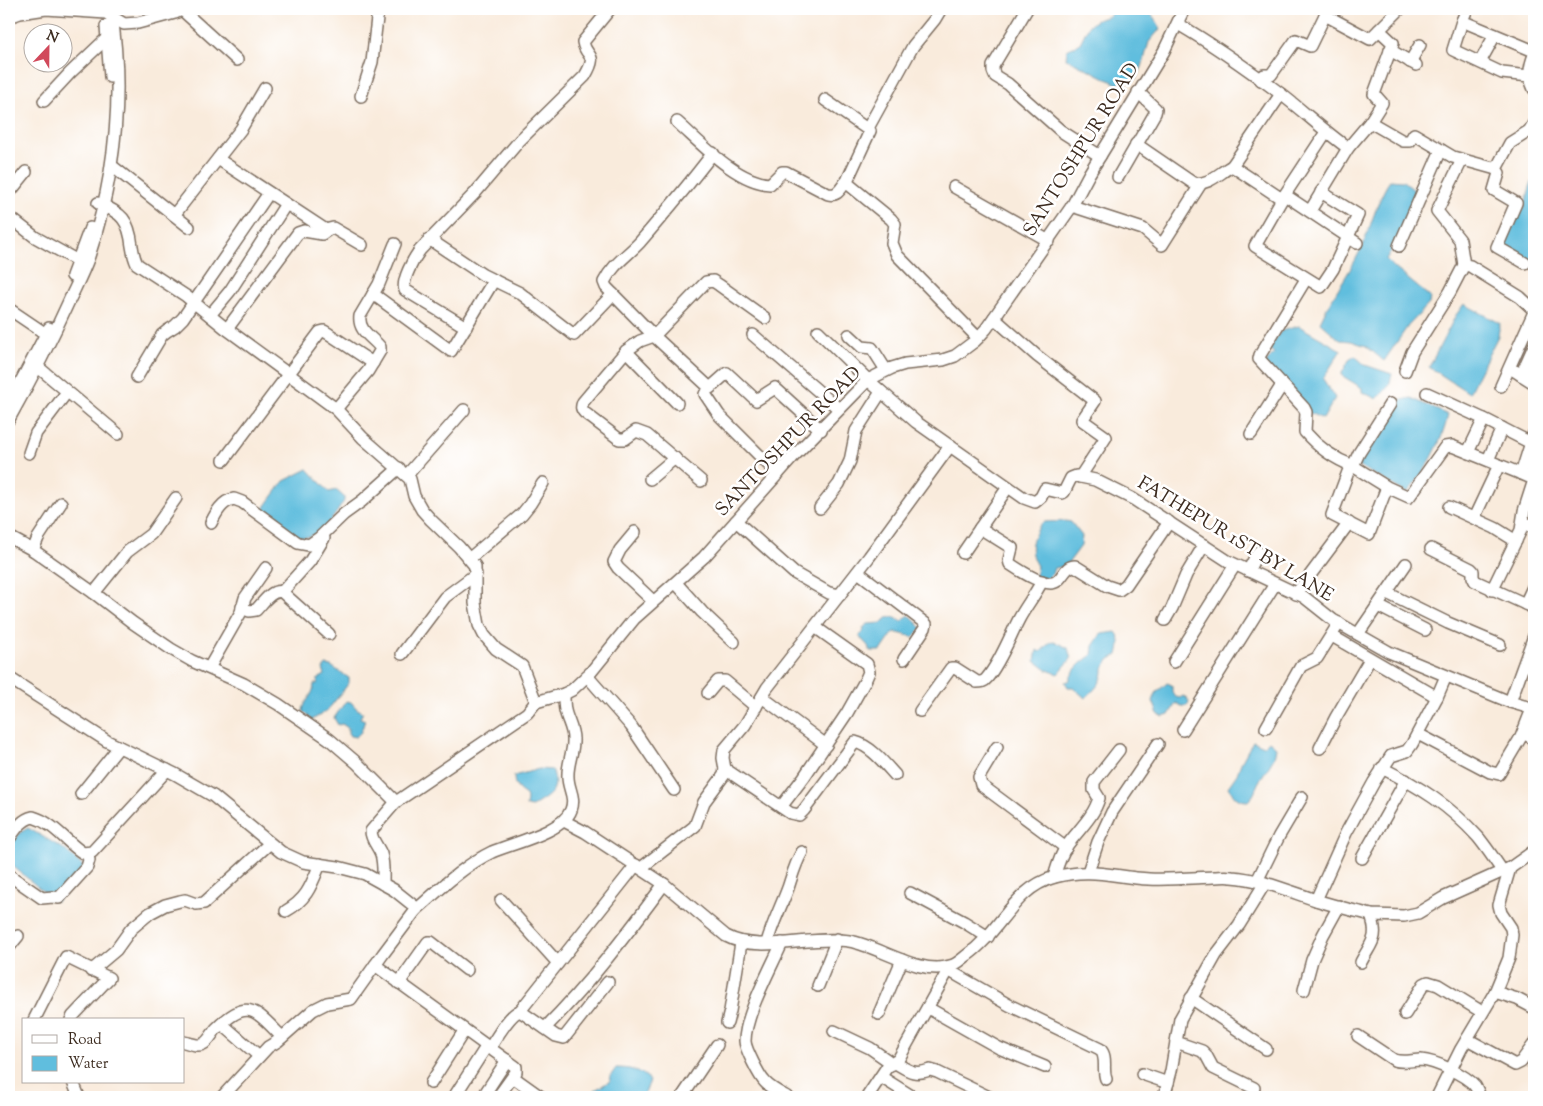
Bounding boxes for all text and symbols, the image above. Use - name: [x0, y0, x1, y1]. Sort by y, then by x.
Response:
- north arrow: [22, 22, 72, 72]
- text: N: [43, 26, 61, 49]
- street label: SANTOSHPUR ROAD: [1018, 58, 1146, 242]
- street label: SANTOSHPUR ROAD: [710, 361, 868, 523]
- street label: FATHEPUR 1ST BY LANE: [1132, 471, 1339, 610]
- legend: [22, 1018, 185, 1084]
- text: Road: [68, 1030, 102, 1051]
- text: Water: [68, 1054, 109, 1075]

